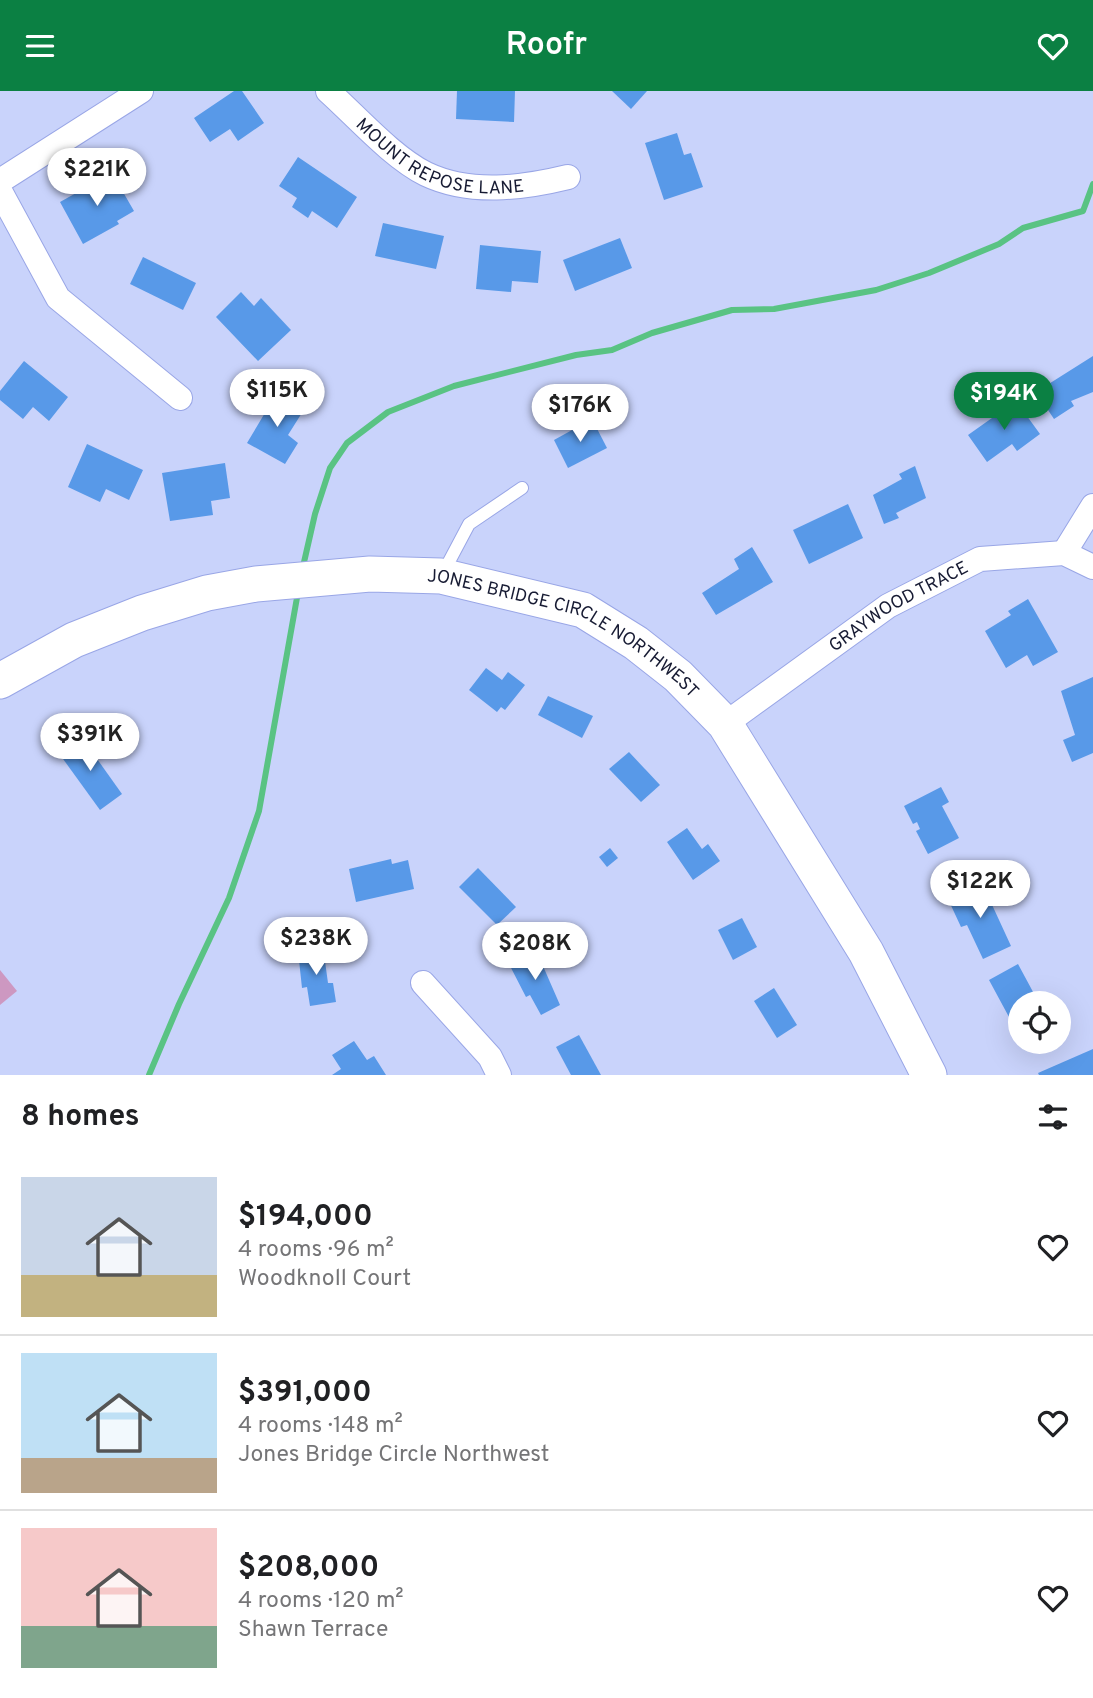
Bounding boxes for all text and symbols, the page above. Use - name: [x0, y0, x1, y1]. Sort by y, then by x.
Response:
- text: Roofr: [506, 26, 587, 66]
- icon: menu: [21, 27, 59, 65]
- icon: heart: [1034, 27, 1072, 65]
- street label: MOUNT REPOSE LANE: [350, 114, 525, 201]
- pin: $221K: [48, 149, 146, 208]
- text: $221K: [63, 156, 131, 185]
- pin: $115K: [228, 369, 326, 429]
- pin: $194K: [955, 373, 1053, 432]
- text: $115K: [246, 377, 308, 406]
- text: $194K: [970, 380, 1038, 409]
- pin: $176K: [531, 385, 629, 444]
- text: $176K: [548, 392, 612, 421]
- street label: GRAYWOOD TRACE: [825, 557, 972, 658]
- street label: JONES BRIDGE CIRCLE NORTHWEST: [427, 565, 703, 703]
- pin: $391K: [41, 713, 139, 773]
- text: $391K: [56, 721, 124, 750]
- pin: $122K: [931, 861, 1029, 920]
- text: $122K: [946, 868, 1014, 897]
- pin: $238K: [267, 917, 365, 977]
- pin: $208K: [486, 923, 584, 982]
- text: $238K: [280, 925, 352, 954]
- text: $208K: [498, 930, 572, 959]
- map controls: [1008, 991, 1071, 1054]
- button: locate: [1008, 991, 1071, 1054]
- icon: filters: [1034, 1098, 1072, 1136]
- text: 8 homes: [21, 1099, 140, 1136]
- text: $194,000: [238, 1199, 373, 1236]
- icon: home: [77, 1205, 161, 1289]
- icon: heart: [1034, 1228, 1072, 1266]
- text: 4 rooms · 96 m²: [238, 1236, 394, 1265]
- text: Woodknoll Court: [238, 1265, 411, 1294]
- text: $391,000: [238, 1375, 372, 1412]
- icon: home: [77, 1381, 161, 1465]
- icon: heart: [1034, 1404, 1072, 1442]
- text: 4 rooms · 148 m²: [238, 1412, 403, 1441]
- text: Jones Bridge Circle Northwest: [238, 1441, 550, 1470]
- text: $208,000: [238, 1550, 379, 1587]
- icon: home: [77, 1556, 161, 1640]
- icon: heart: [1034, 1579, 1072, 1617]
- text: 4 rooms · 120 m²: [238, 1587, 404, 1616]
- text: Shawn Terrace: [238, 1616, 388, 1645]

